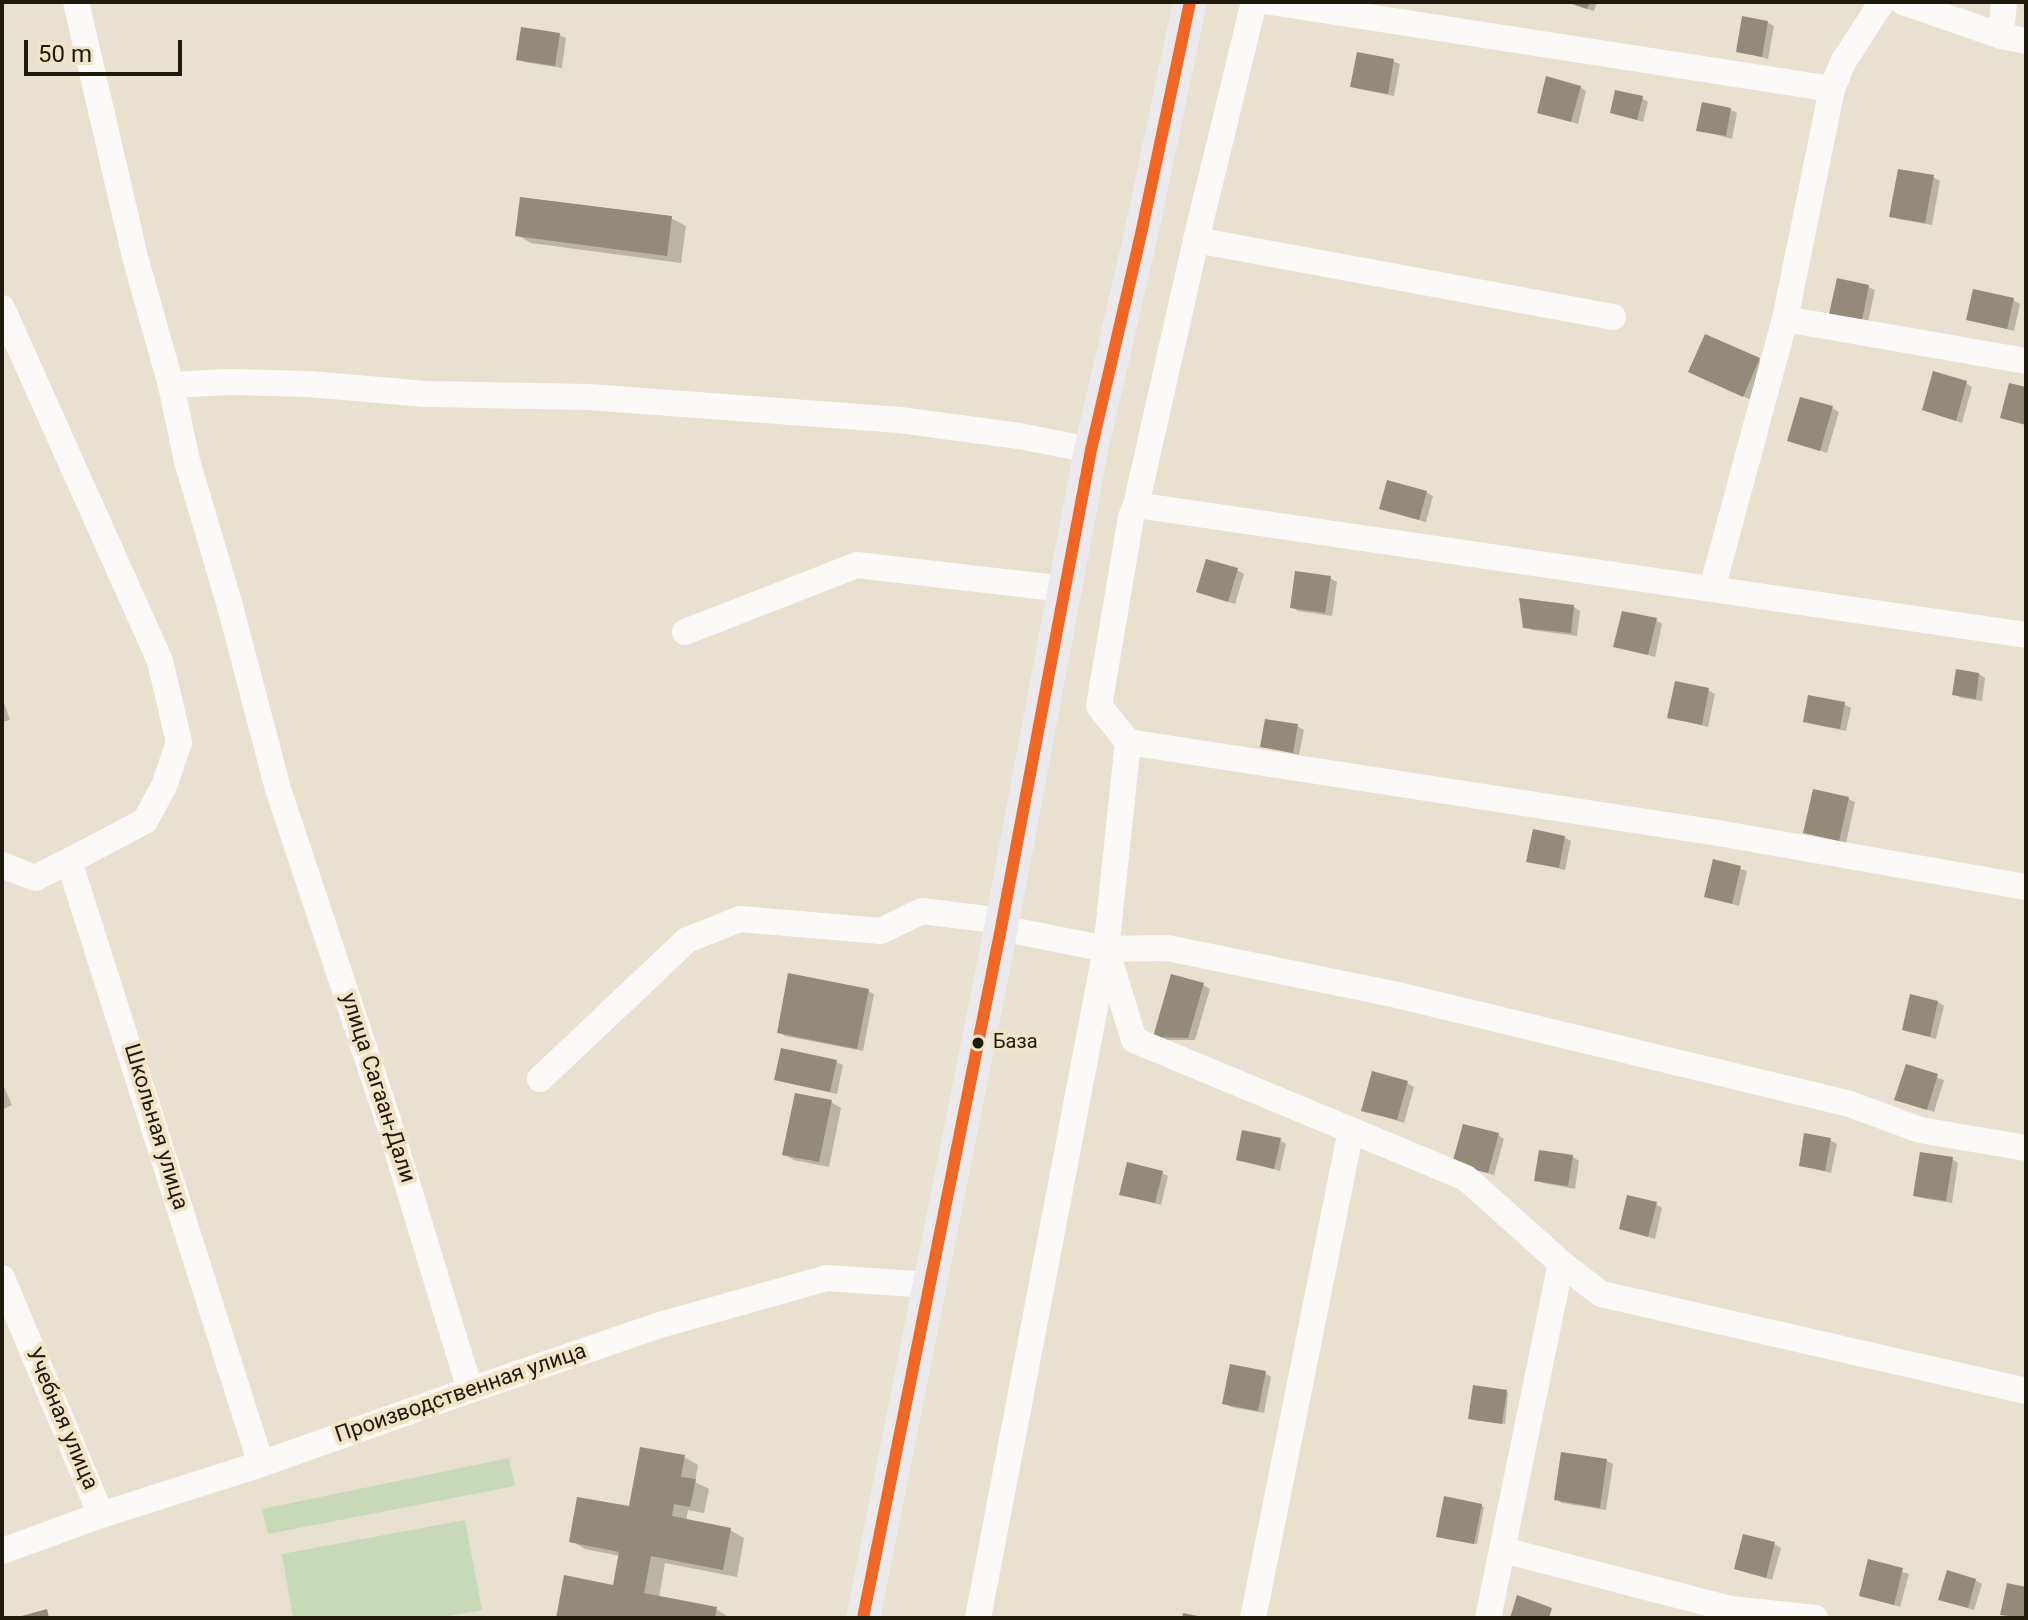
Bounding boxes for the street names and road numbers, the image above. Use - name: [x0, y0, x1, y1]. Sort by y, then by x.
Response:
- street label: улица Сагаан-Дали: [334, 990, 420, 1186]
- street label: Школьная улица: [117, 1041, 193, 1213]
- street label: Производственная улица: [332, 1339, 590, 1449]
- street label: Учебная улица: [19, 1344, 103, 1494]

